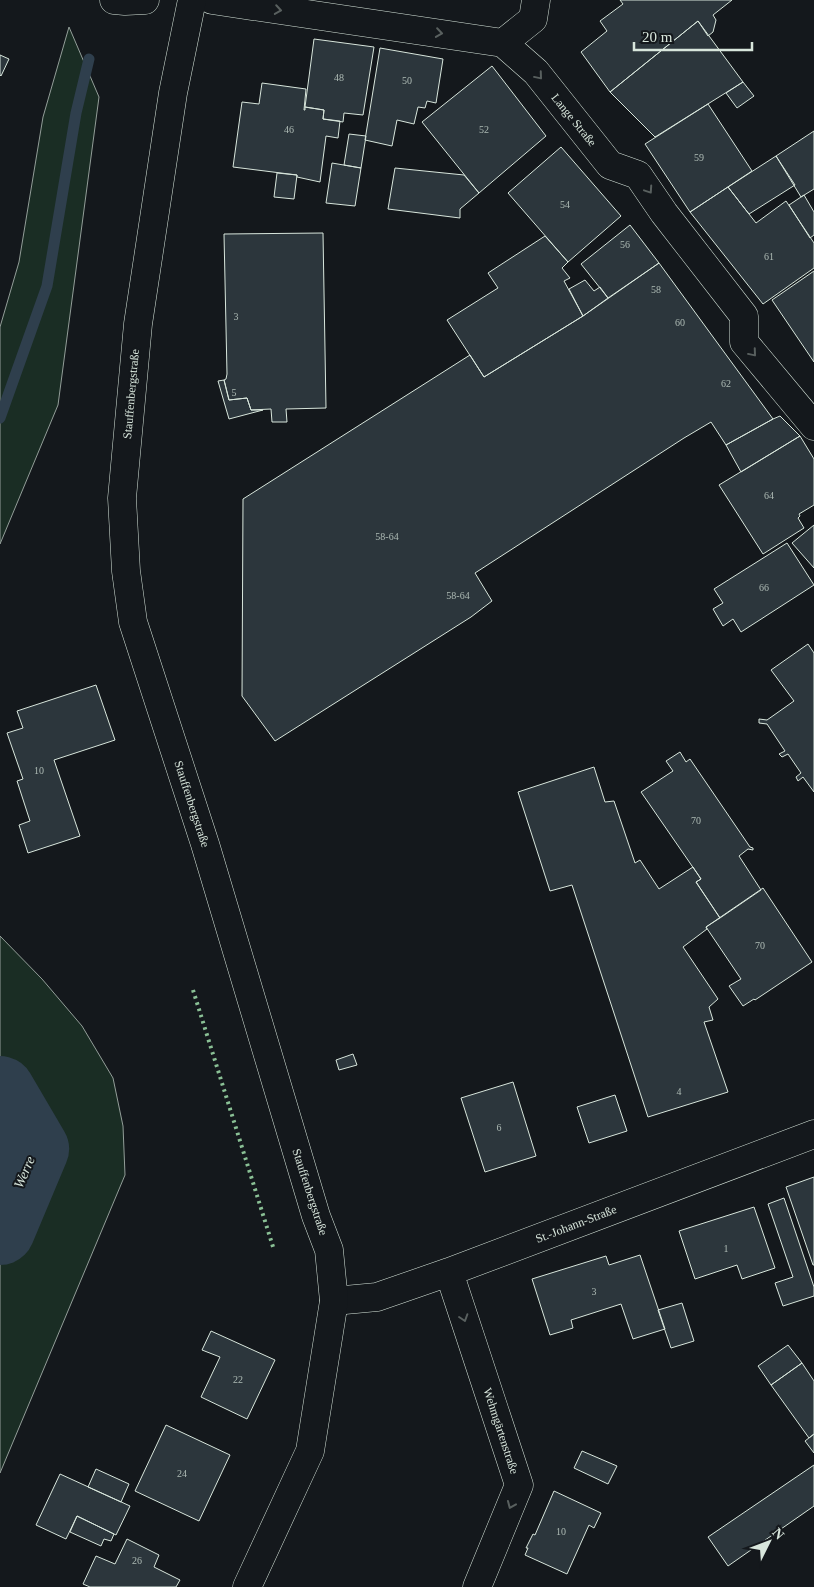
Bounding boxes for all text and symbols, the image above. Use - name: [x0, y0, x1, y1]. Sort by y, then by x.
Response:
- one-way arrow: [273, 5, 282, 15]
- scale bar: [634, 20, 752, 52]
- one-way arrow: [434, 28, 443, 38]
- text: 20 m: [642, 29, 673, 45]
- one-way arrow: [533, 70, 541, 79]
- house number: 48: [334, 72, 344, 83]
- house number: 50: [402, 75, 412, 86]
- street label: Lange Straße: [549, 91, 599, 149]
- house number: 46: [284, 124, 294, 135]
- house number: 52: [479, 124, 489, 135]
- house number: 59: [694, 152, 704, 163]
- one-way arrow: [642, 185, 652, 194]
- house number: 54: [560, 199, 570, 210]
- house number: 56: [620, 239, 630, 250]
- house number: 61: [764, 251, 774, 262]
- house number: 58: [651, 284, 661, 295]
- house number: 3: [234, 311, 239, 322]
- house number: 60: [675, 317, 685, 328]
- one-way arrow: [747, 347, 756, 356]
- street label: Stauffenbergstraße: [120, 348, 142, 440]
- house number: 62: [721, 378, 731, 389]
- house number: 5: [232, 387, 237, 398]
- house number: 64: [764, 490, 774, 501]
- house number: 58-64: [375, 531, 399, 542]
- house number: 66: [759, 582, 769, 593]
- house number: 58-64: [446, 590, 470, 601]
- street label: Stauffenbergstraße: [171, 759, 213, 849]
- house number: 10: [34, 765, 44, 776]
- house number: 70: [691, 815, 701, 826]
- house number: 70: [755, 940, 765, 951]
- house number: 4: [677, 1086, 682, 1097]
- house number: 6: [497, 1122, 502, 1133]
- street label: Stauffenbergstraße: [289, 1147, 331, 1237]
- water label: Werre: [11, 1154, 38, 1190]
- street label: St.-Johann-Straße: [534, 1202, 618, 1246]
- house number: 1: [724, 1243, 729, 1254]
- house number: 3: [592, 1286, 597, 1297]
- one-way arrow: [458, 1314, 468, 1322]
- house number: 22: [233, 1374, 243, 1385]
- street label: Wehmgärtenstraße: [480, 1386, 522, 1476]
- house number: 24: [177, 1468, 187, 1479]
- one-way arrow: [506, 1500, 517, 1509]
- north arrow: [744, 1517, 794, 1567]
- text: N: [769, 1525, 787, 1542]
- house number: 10: [556, 1526, 566, 1537]
- house number: 26: [132, 1555, 142, 1566]

